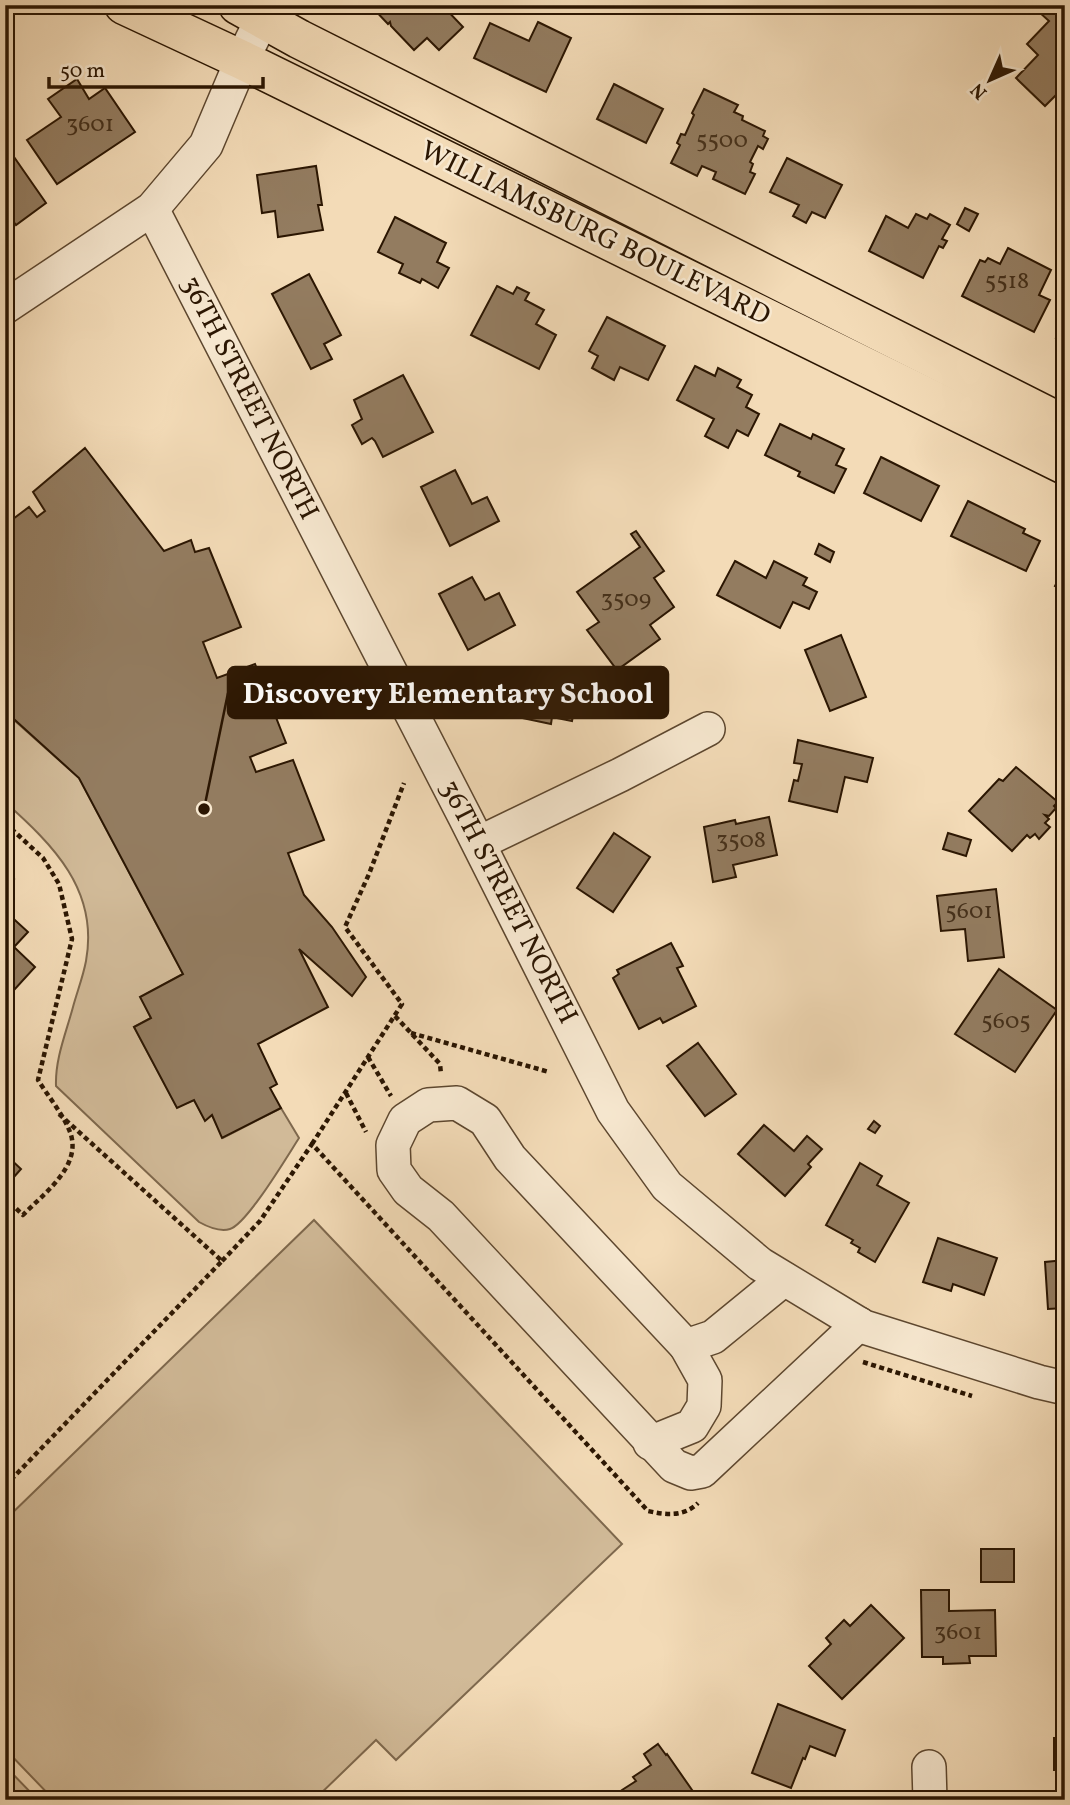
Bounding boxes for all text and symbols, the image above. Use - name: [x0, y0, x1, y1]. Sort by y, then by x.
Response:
- scale bar: [49, 46, 262, 90]
- north arrow: [954, 46, 1024, 116]
- text: 50 m: [60, 57, 105, 86]
- text: N: [965, 76, 993, 105]
- house number: 3601: [66, 108, 114, 142]
- house number: 5500: [696, 124, 748, 158]
- street label: WILLIAMSBURG BOULEVARD: [413, 132, 777, 336]
- house number: 5518: [985, 265, 1029, 299]
- street label: 36TH STREET NORTH: [170, 269, 328, 527]
- house number: 3509: [601, 583, 651, 617]
- callout: Discovery Elementary School: [228, 667, 668, 718]
- text: Discovery Elementary School: [242, 674, 654, 716]
- street label: 36TH STREET NORTH: [429, 773, 587, 1031]
- house number: 3508: [716, 824, 766, 858]
- house number: 5601: [945, 895, 993, 929]
- house number: 5605: [981, 1005, 1031, 1039]
- house number: 3601: [934, 1616, 982, 1650]

